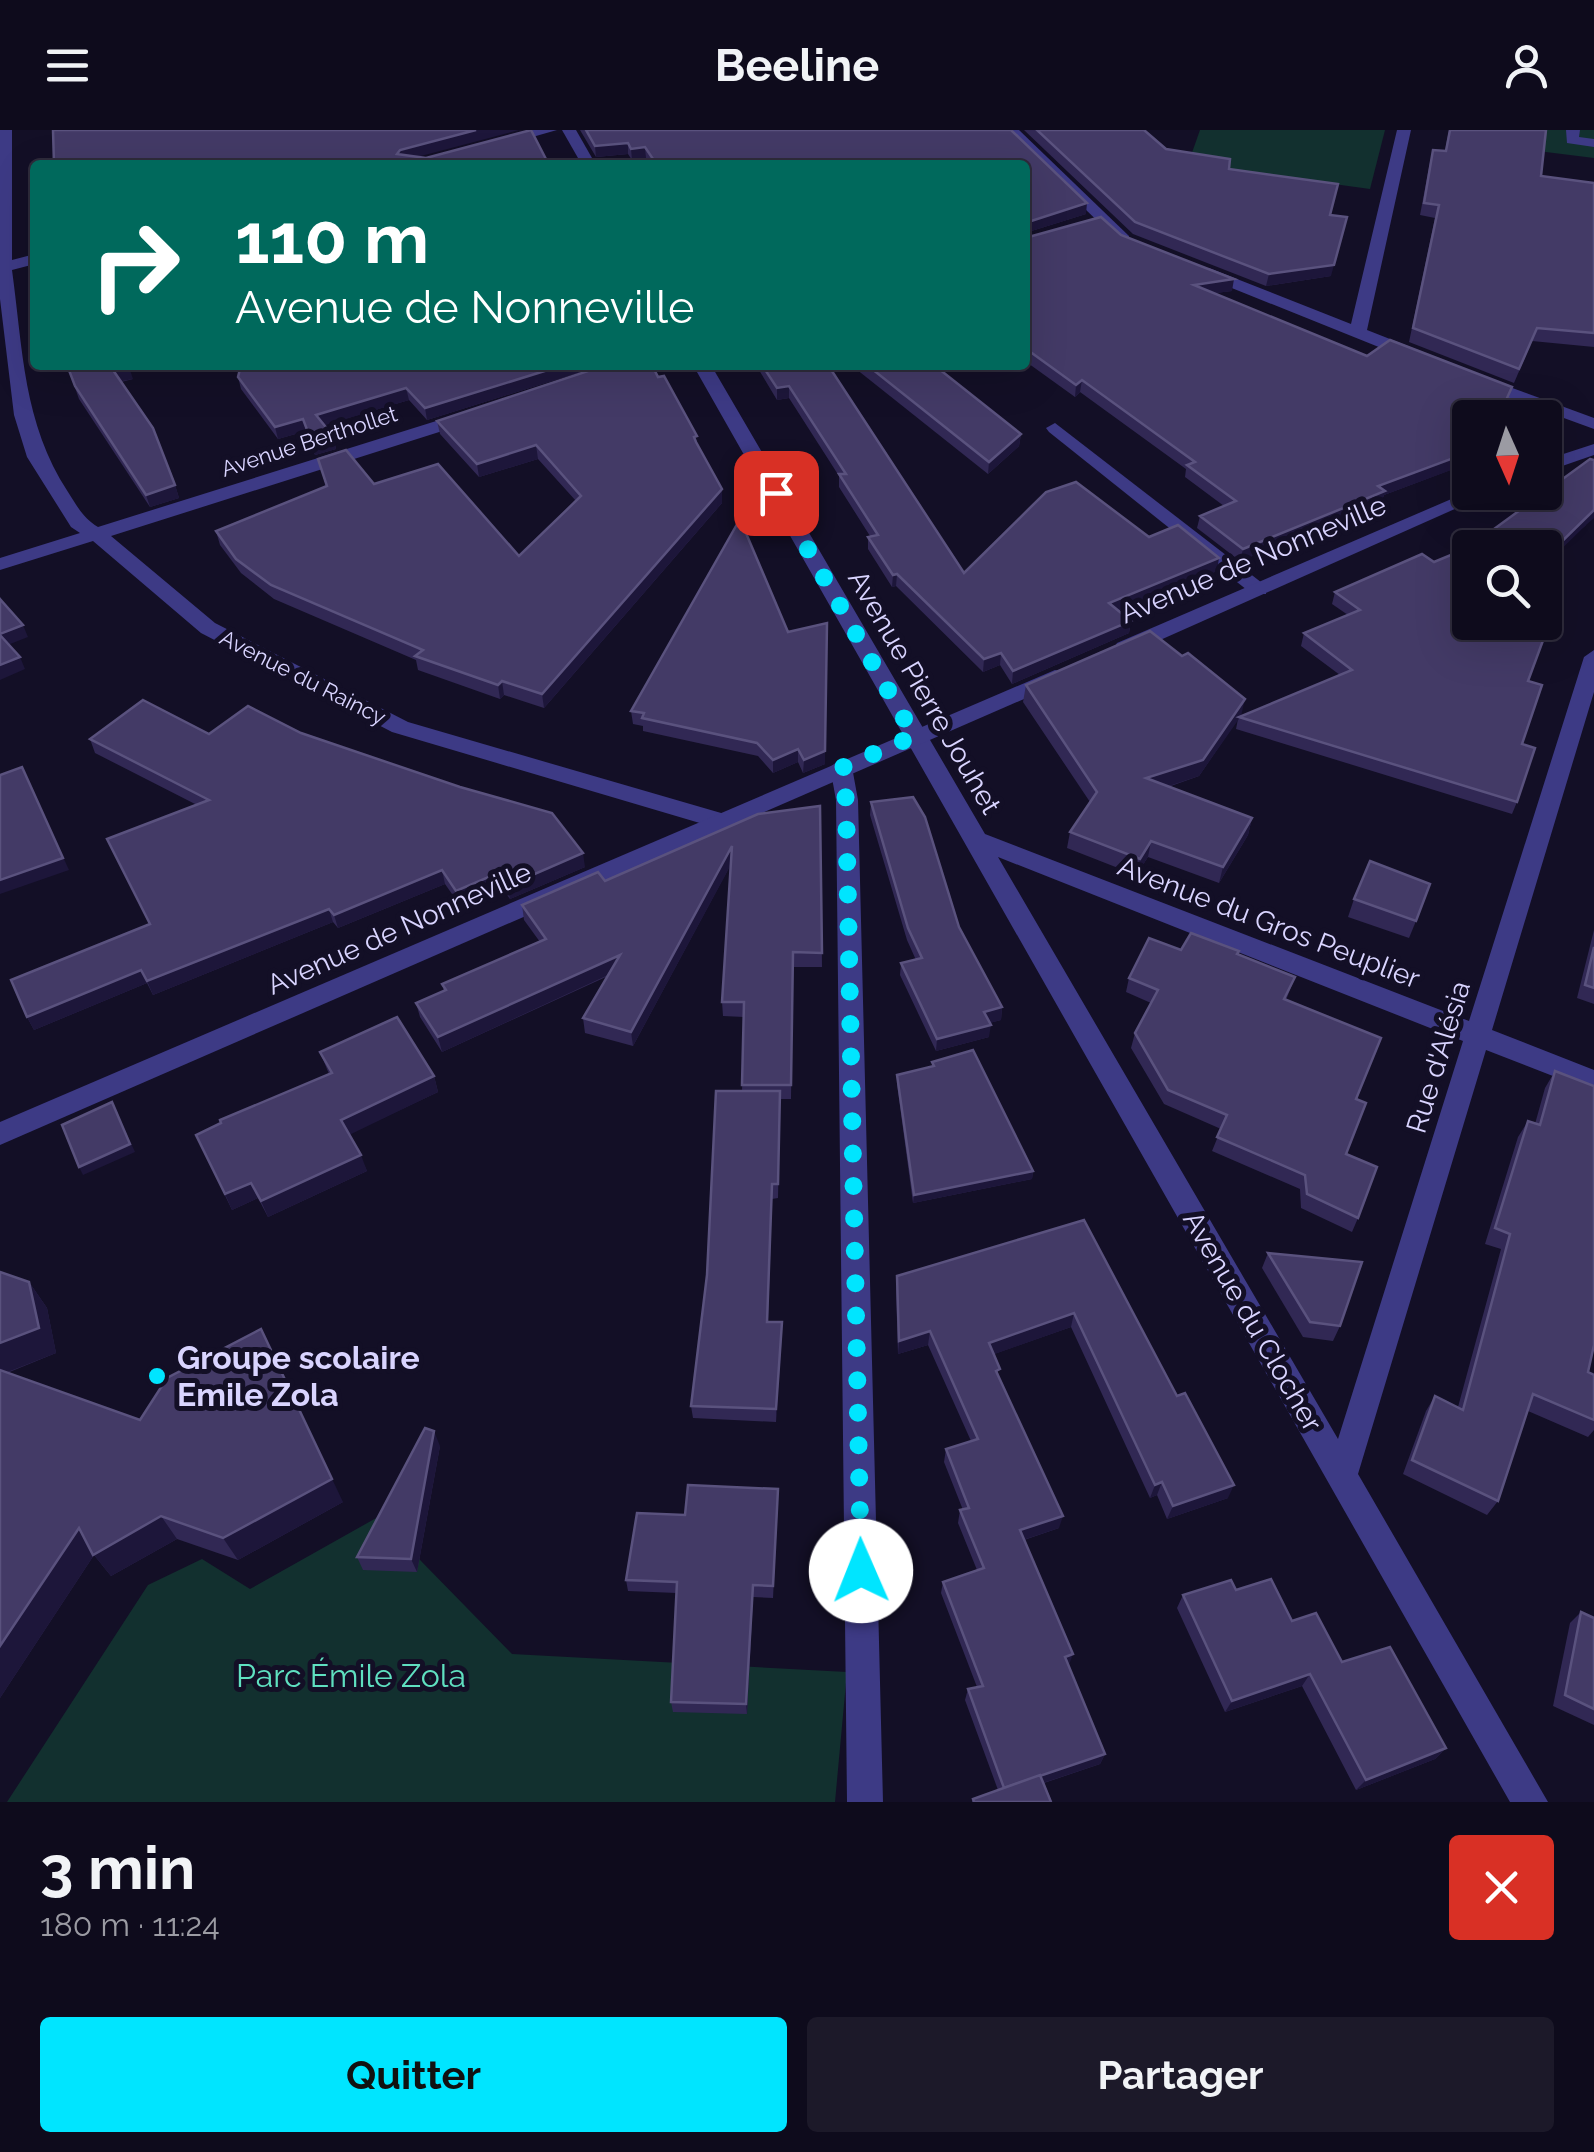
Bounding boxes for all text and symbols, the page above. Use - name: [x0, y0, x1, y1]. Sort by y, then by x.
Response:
- icon: menu: [40, 38, 95, 93]
- icon: person: [1499, 38, 1554, 93]
- text: Beeline: [715, 39, 879, 92]
- text: 110 m: [235, 197, 429, 279]
- icon: right: [70, 200, 200, 330]
- text: Avenue de Nonneville: [235, 281, 694, 334]
- street label: Avenue Berthollet: [218, 400, 401, 482]
- north arrow: [1452, 400, 1562, 510]
- map controls: [1452, 400, 1562, 640]
- pin: [734, 451, 819, 536]
- icon: arrive: [749, 466, 804, 521]
- street label: Avenue de Nonneville: [1115, 488, 1391, 630]
- button: search: [1452, 530, 1562, 640]
- street label: Avenue Pierre Jouhet: [841, 565, 1008, 821]
- street label: Avenue du Raincy: [216, 624, 390, 730]
- street label: Avenue du Gros Peuplier: [1113, 850, 1425, 995]
- street label: Avenue de Nonneville: [262, 855, 536, 1002]
- street label: Rue d'Alésia: [1400, 977, 1477, 1137]
- street label: Avenue du Clocher: [1176, 1206, 1329, 1437]
- place label: Groupe scolaire Emile Zola: [177, 1339, 420, 1413]
- marker: Groupe scolaire Emile Zola: [146, 1365, 168, 1387]
- position arrow: [809, 1519, 913, 1623]
- park label: Parc Émile Zola: [236, 1657, 466, 1694]
- text: 3 min: [40, 1833, 195, 1903]
- button: close: [1449, 1835, 1554, 1940]
- text: 180 m · 11:24: [40, 1906, 220, 1943]
- button: Quitter: [40, 2017, 787, 2132]
- button: Partager: [807, 2017, 1554, 2132]

